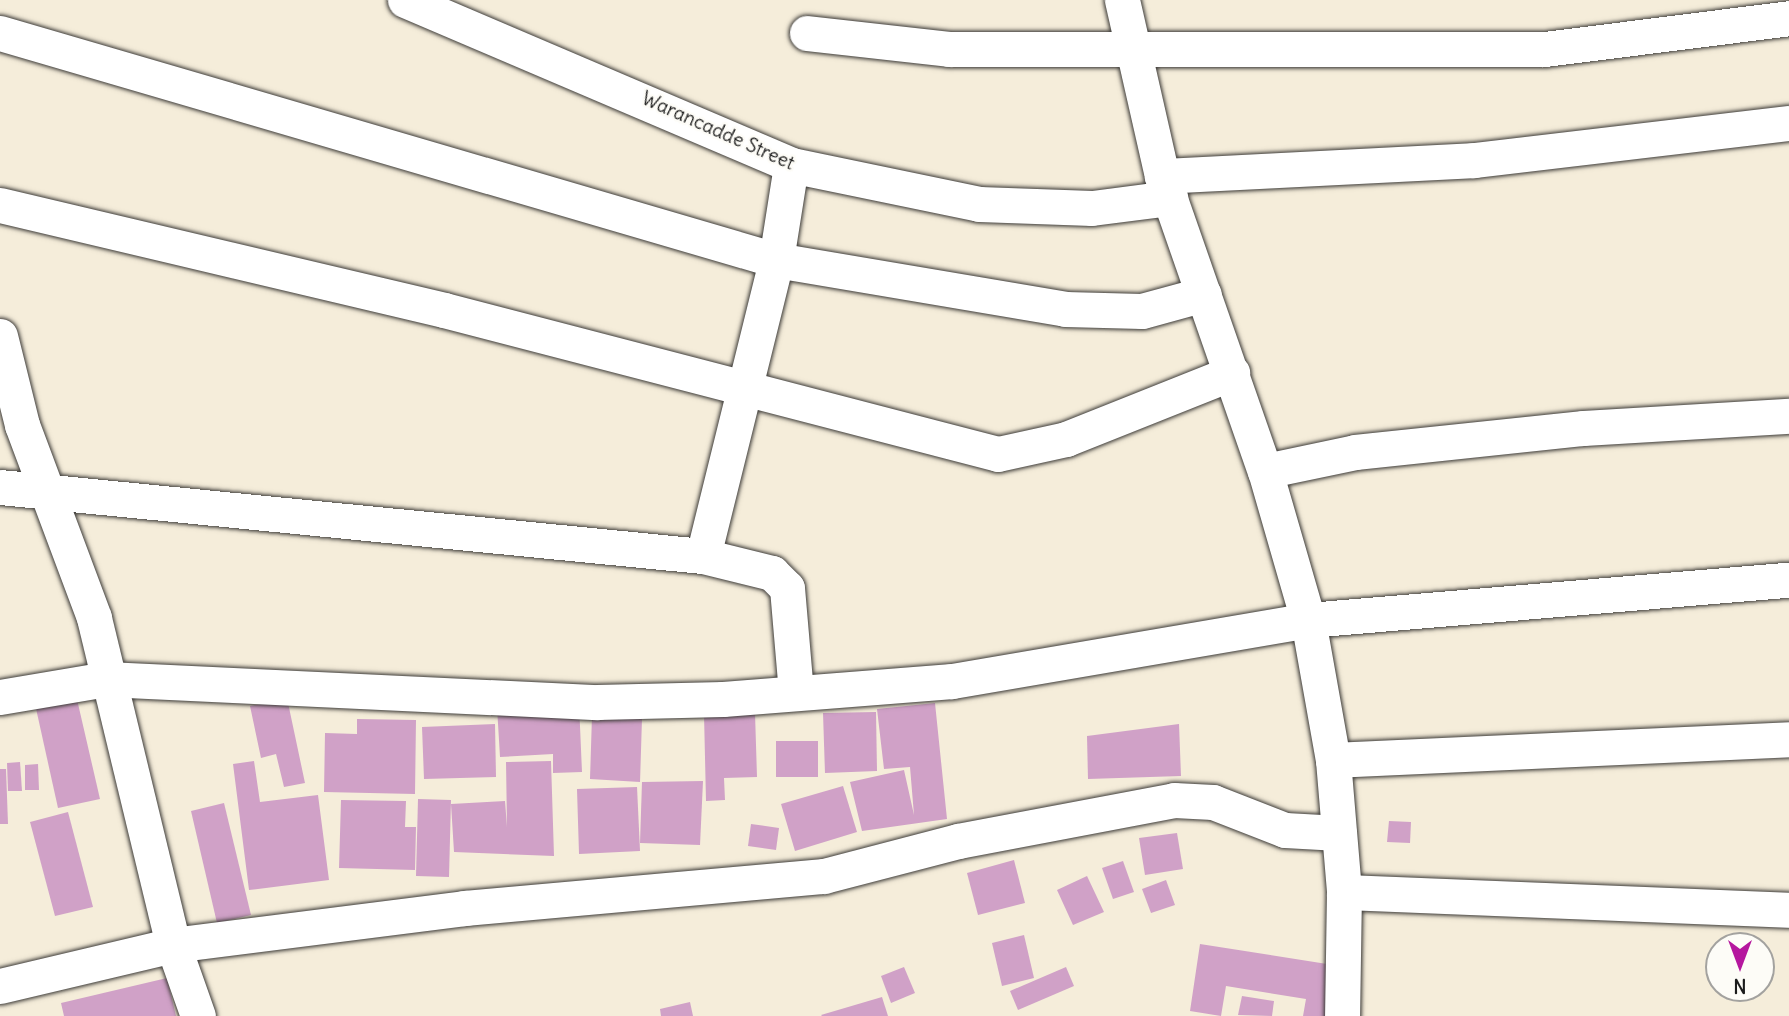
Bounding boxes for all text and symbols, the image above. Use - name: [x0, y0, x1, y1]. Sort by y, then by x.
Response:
- street label: Warancadde Street: [638, 87, 798, 175]
- north arrow: [1705, 932, 1775, 1002]
- text: N: [1733, 974, 1747, 998]

